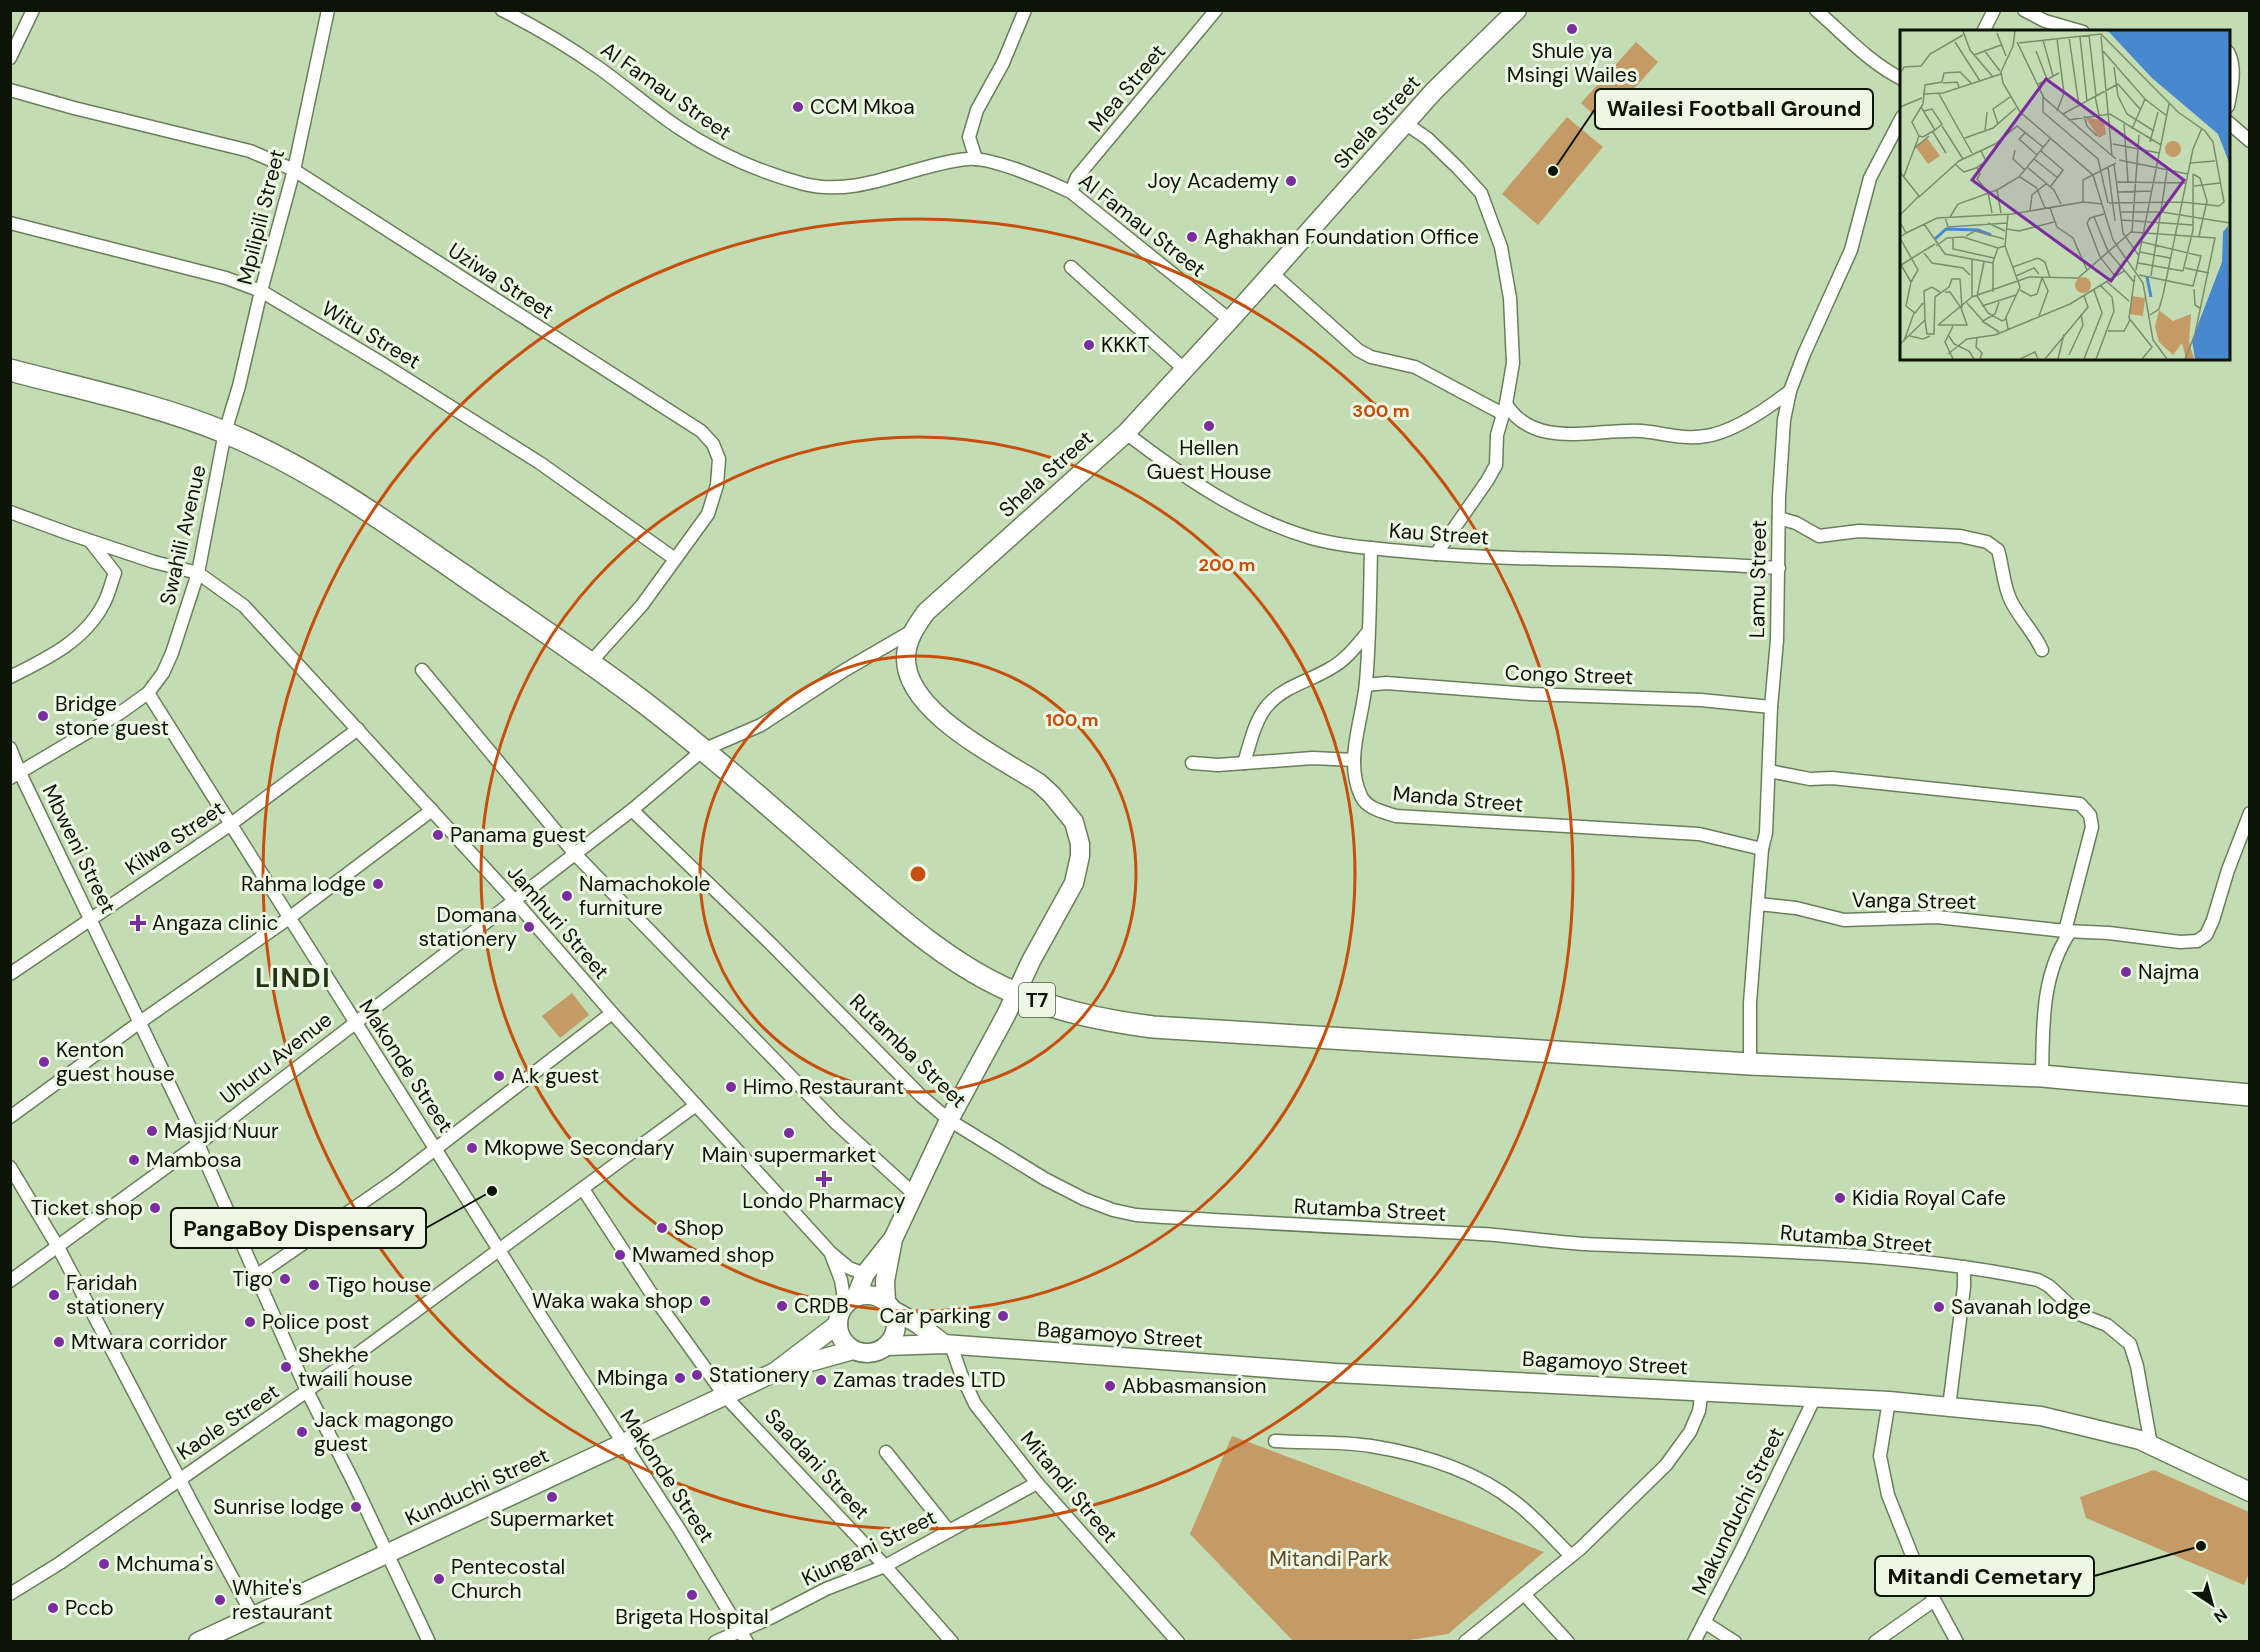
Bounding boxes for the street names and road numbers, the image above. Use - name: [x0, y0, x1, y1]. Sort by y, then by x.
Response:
- street label: Al Famau Street: [595, 36, 737, 146]
- street label: Mea Street: [1082, 38, 1172, 138]
- street label: Shela Street: [1327, 69, 1427, 175]
- street label: Mpilipili Street: [231, 146, 291, 288]
- street label: Al Famau Street: [1073, 167, 1211, 283]
- street label: Uziwa Street: [443, 236, 559, 326]
- street label: Witu Street: [316, 294, 426, 376]
- street label: Shela Street: [993, 424, 1099, 524]
- street label: Swahili Avenue: [153, 462, 213, 608]
- street label: Kau Street: [1388, 517, 1490, 551]
- street label: Lamu Street: [1743, 520, 1773, 638]
- street label: Congo Street: [1504, 659, 1634, 691]
- street label: Manda Street: [1392, 779, 1524, 819]
- street label: Mbweni Street: [36, 780, 122, 918]
- street label: Kilwa Street: [120, 794, 230, 882]
- street label: Jamhuri Street: [501, 859, 615, 985]
- street label: Vanga Street: [1851, 886, 1977, 916]
- road number: T7: [1019, 983, 1055, 1017]
- street label: Rutamba Street: [843, 988, 973, 1114]
- street label: Makonde Street: [352, 994, 460, 1138]
- street label: Uhuru Avenue: [214, 1005, 338, 1110]
- street label: Rutamba Street: [1293, 1192, 1447, 1228]
- street label: Rutamba Street: [1779, 1218, 1933, 1260]
- street label: Bagamoyo Street: [1036, 1315, 1204, 1355]
- street label: Bagamoyo Street: [1521, 1345, 1689, 1381]
- street label: Kaole Street: [172, 1378, 284, 1466]
- street label: Saadani Street: [758, 1403, 876, 1525]
- street label: Makonde Street: [613, 1404, 721, 1548]
- street label: Makunduchi Street: [1685, 1423, 1791, 1599]
- street label: Mitandi Street: [1014, 1425, 1124, 1549]
- street label: Kunduchi Street: [401, 1441, 553, 1533]
- street label: Kiungani Street: [797, 1503, 941, 1593]

